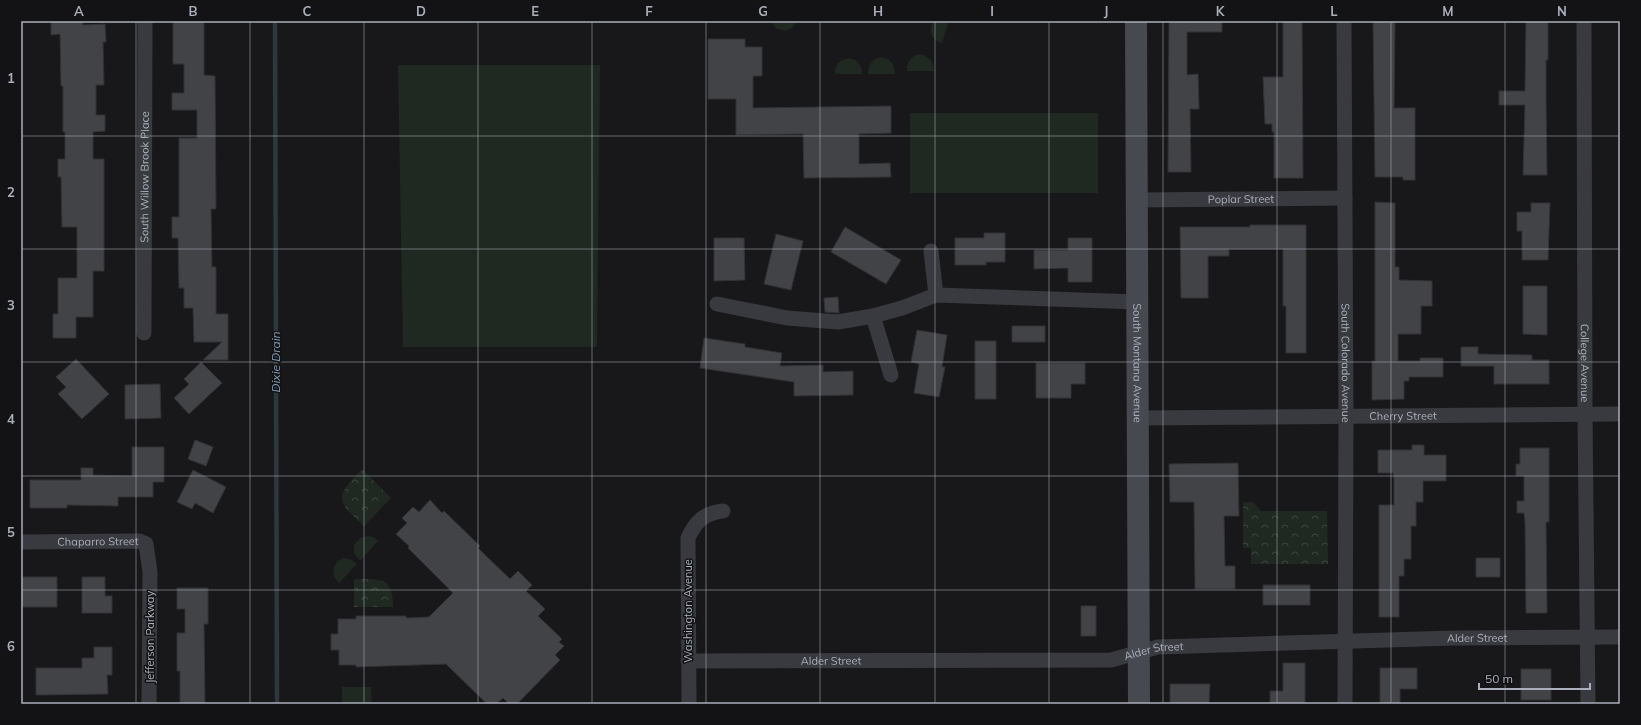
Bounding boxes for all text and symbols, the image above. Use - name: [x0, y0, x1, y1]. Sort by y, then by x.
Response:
- text: A: [74, 3, 84, 19]
- text: B: [189, 3, 198, 19]
- text: C: [303, 3, 312, 19]
- text: D: [416, 3, 426, 19]
- text: E: [531, 3, 539, 19]
- text: F: [645, 3, 653, 19]
- text: G: [758, 3, 768, 19]
- text: H: [873, 3, 883, 19]
- text: I: [990, 3, 994, 19]
- text: J: [1104, 3, 1108, 19]
- text: K: [1216, 3, 1226, 19]
- text: L: [1330, 3, 1338, 19]
- text: M: [1442, 3, 1454, 19]
- text: N: [1557, 3, 1567, 19]
- text: 1: [7, 70, 15, 86]
- street label: South Willow Brook Place: [137, 111, 152, 243]
- text: 2: [7, 184, 15, 200]
- street label: Poplar Street: [1208, 192, 1274, 206]
- text: 3: [7, 297, 15, 313]
- street label: South Montana Avenue: [1130, 303, 1145, 423]
- street label: South Colorado Avenue: [1338, 303, 1353, 423]
- street label: College Avenue: [1578, 324, 1592, 402]
- water label: Dixie Drain: [268, 331, 283, 393]
- street label: Cherry Street: [1369, 409, 1437, 423]
- text: 4: [7, 411, 15, 427]
- text: 5: [7, 524, 15, 540]
- street label: Chaparro Street: [57, 534, 139, 549]
- street label: Washington Avenue: [681, 559, 695, 663]
- street label: Jefferson Parkway: [143, 591, 157, 683]
- street label: Alder Street: [1447, 631, 1508, 645]
- text: 6: [7, 638, 15, 654]
- street label: Alder Street: [1122, 639, 1184, 663]
- street label: Alder Street: [801, 654, 861, 668]
- scale bar: [1479, 665, 1590, 691]
- text: 50 m: [1485, 671, 1513, 686]

